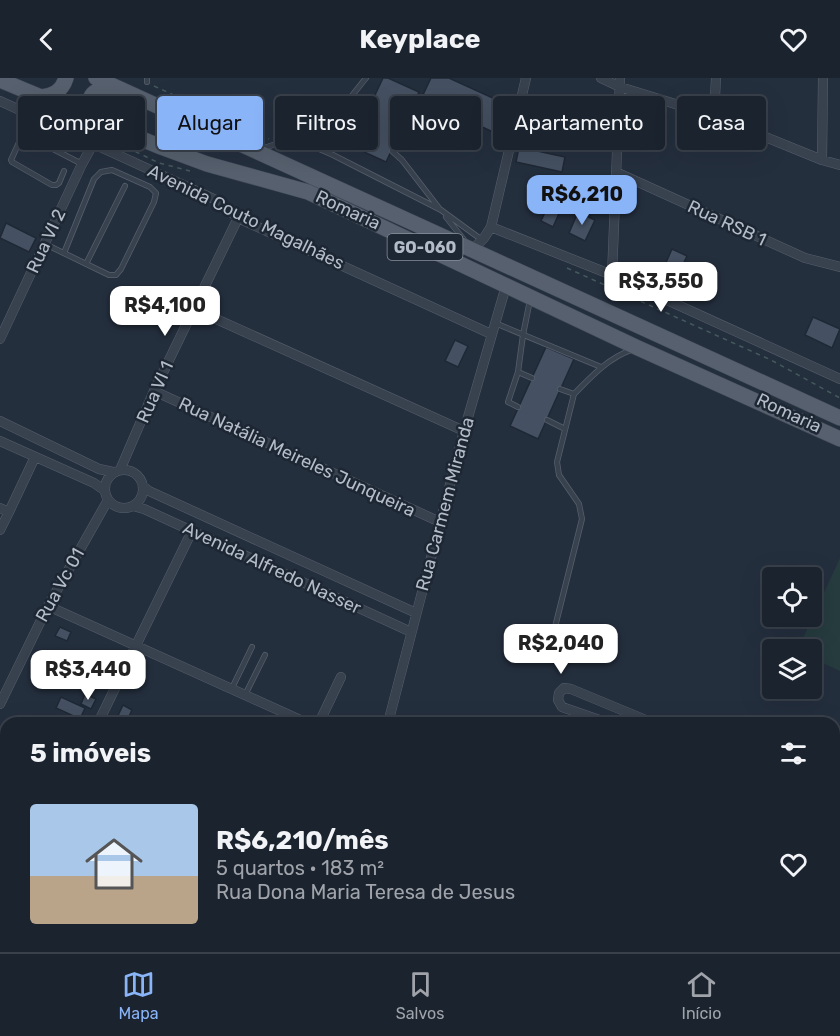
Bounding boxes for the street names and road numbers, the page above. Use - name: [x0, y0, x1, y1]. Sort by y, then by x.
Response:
- street label: Avenida Couto Magalhães: [144, 160, 348, 274]
- street label: Romaria: [312, 185, 384, 235]
- street label: Rua RSB 1: [684, 195, 770, 251]
- street label: Rua VI 2: [22, 205, 70, 277]
- road number: GO-060: [388, 234, 462, 260]
- street label: Rua VI 1: [132, 358, 178, 426]
- street label: Romaria: [753, 388, 825, 438]
- street label: Rua Natália Meireles Junqueira: [175, 392, 419, 522]
- street label: Rua Carmem Miranda: [411, 415, 479, 593]
- street label: Avenida Alfredo Nasser: [179, 517, 365, 619]
- street label: Rua Vc 01: [31, 544, 89, 626]

